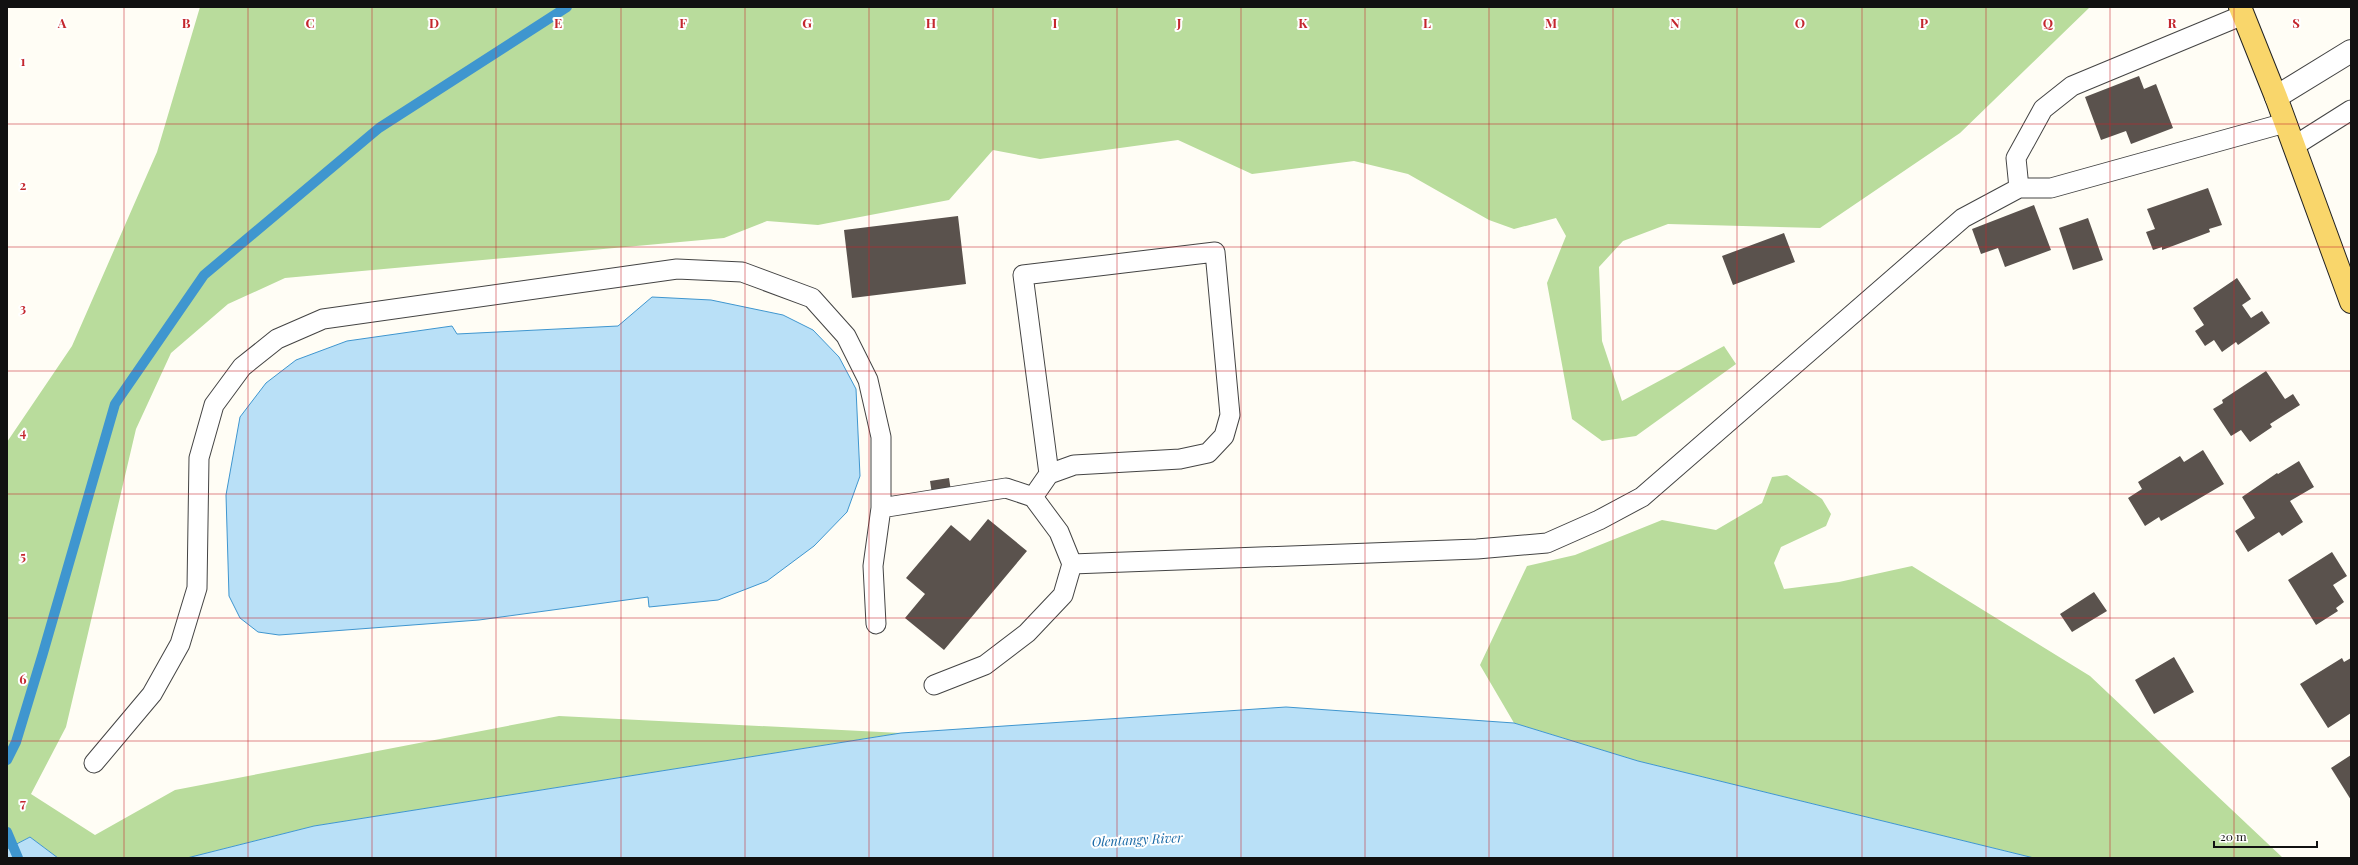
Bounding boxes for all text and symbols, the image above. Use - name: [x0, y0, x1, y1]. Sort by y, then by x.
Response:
- text: A: [57, 14, 67, 31]
- text: B: [182, 14, 191, 31]
- text: C: [305, 14, 315, 31]
- text: D: [429, 14, 439, 31]
- text: E: [554, 14, 562, 31]
- text: F: [679, 14, 687, 31]
- text: G: [802, 14, 812, 31]
- text: H: [926, 14, 936, 31]
- text: I: [1053, 14, 1058, 31]
- text: J: [1176, 14, 1182, 31]
- text: K: [1298, 14, 1308, 31]
- text: L: [1423, 14, 1431, 31]
- text: M: [1545, 14, 1557, 31]
- text: N: [1670, 14, 1680, 31]
- text: O: [1795, 14, 1805, 31]
- text: P: [1920, 14, 1929, 31]
- text: Q: [2043, 14, 2054, 31]
- text: R: [2168, 14, 2178, 31]
- text: S: [2292, 14, 2300, 31]
- text: 1: [21, 52, 26, 69]
- text: 2: [20, 176, 27, 193]
- text: 3: [20, 299, 26, 316]
- text: 4: [20, 423, 27, 440]
- text: 5: [20, 547, 26, 564]
- text: 6: [19, 670, 27, 687]
- text: 7: [20, 794, 26, 811]
- scale bar: [2214, 823, 2317, 849]
- water label: Olentangy River: [1091, 828, 1183, 850]
- text: 20 m: [2220, 828, 2247, 844]

